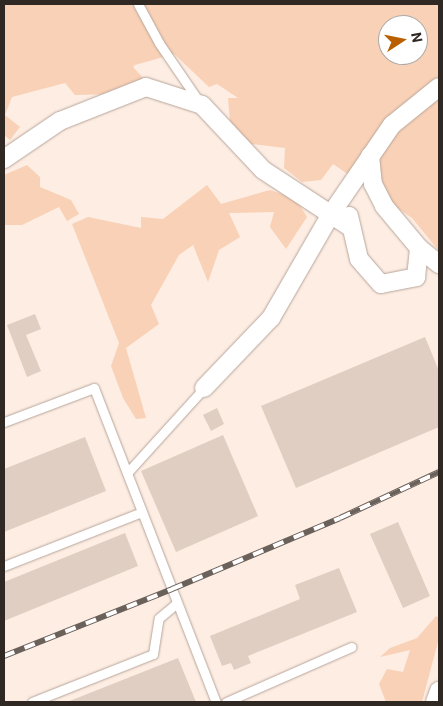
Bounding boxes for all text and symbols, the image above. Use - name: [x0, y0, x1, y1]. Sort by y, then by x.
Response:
- north arrow: [378, 15, 428, 65]
- text: N: [408, 31, 426, 44]

